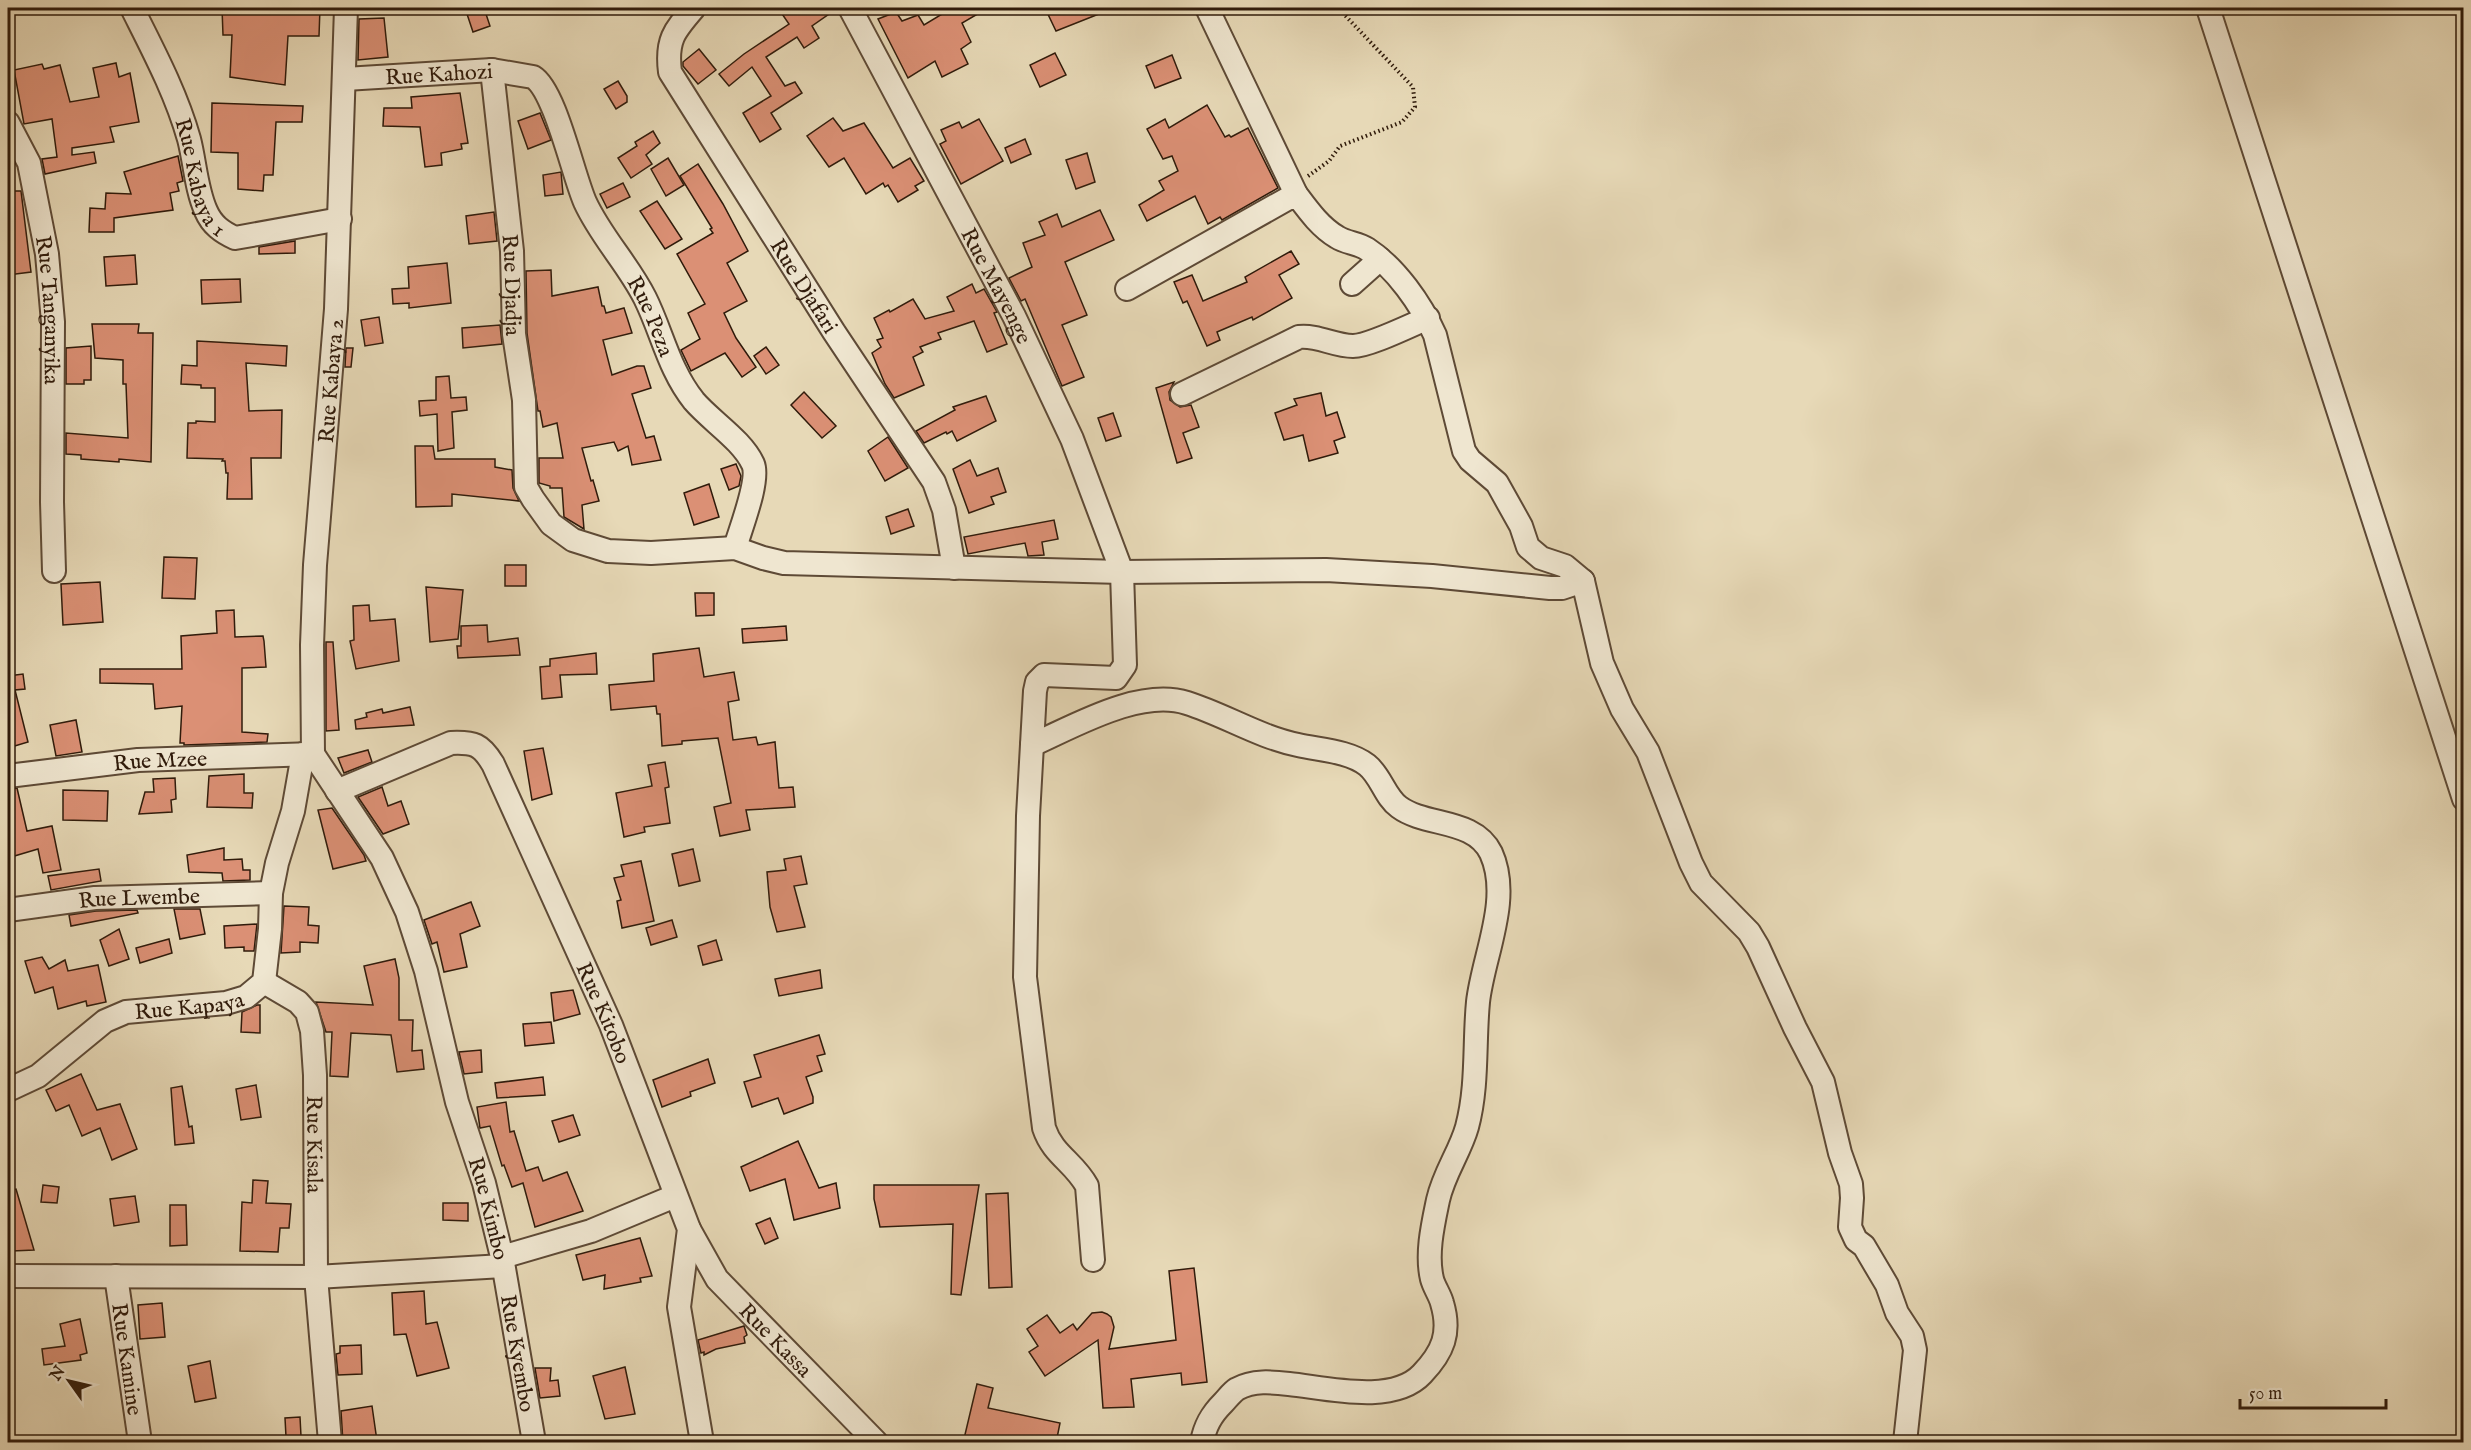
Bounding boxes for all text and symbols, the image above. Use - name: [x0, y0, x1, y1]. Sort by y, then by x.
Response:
- street label: Rue Kahozi: [384, 58, 494, 93]
- street label: Rue Kabaya 1: [167, 115, 230, 244]
- street label: Rue Mayenge: [954, 223, 1037, 349]
- street label: Rue Tanganyika: [28, 233, 65, 385]
- street label: Rue Djadja: [494, 233, 526, 337]
- street label: Rue Djafari: [763, 234, 843, 339]
- street label: Rue Peza: [620, 271, 680, 361]
- street label: Rue Kabaya 2: [313, 318, 351, 444]
- street label: Rue Mzee: [112, 746, 208, 779]
- street label: Rue Lwembe: [77, 883, 200, 916]
- street label: Rue Kitobo: [569, 958, 637, 1068]
- street label: Rue Kapaya: [133, 986, 248, 1027]
- street label: Rue Kisala: [299, 1095, 328, 1194]
- street label: Rue Kimbo: [460, 1154, 514, 1263]
- street label: Rue Kyembo: [493, 1293, 541, 1414]
- street label: Rue Kassa: [732, 1298, 818, 1385]
- street label: Rue Kamine: [104, 1301, 148, 1417]
- north arrow: [39, 1351, 99, 1411]
- text: N: [46, 1362, 70, 1386]
- scale bar: [2240, 1372, 2386, 1410]
- text: 50 m: [2249, 1383, 2282, 1406]

